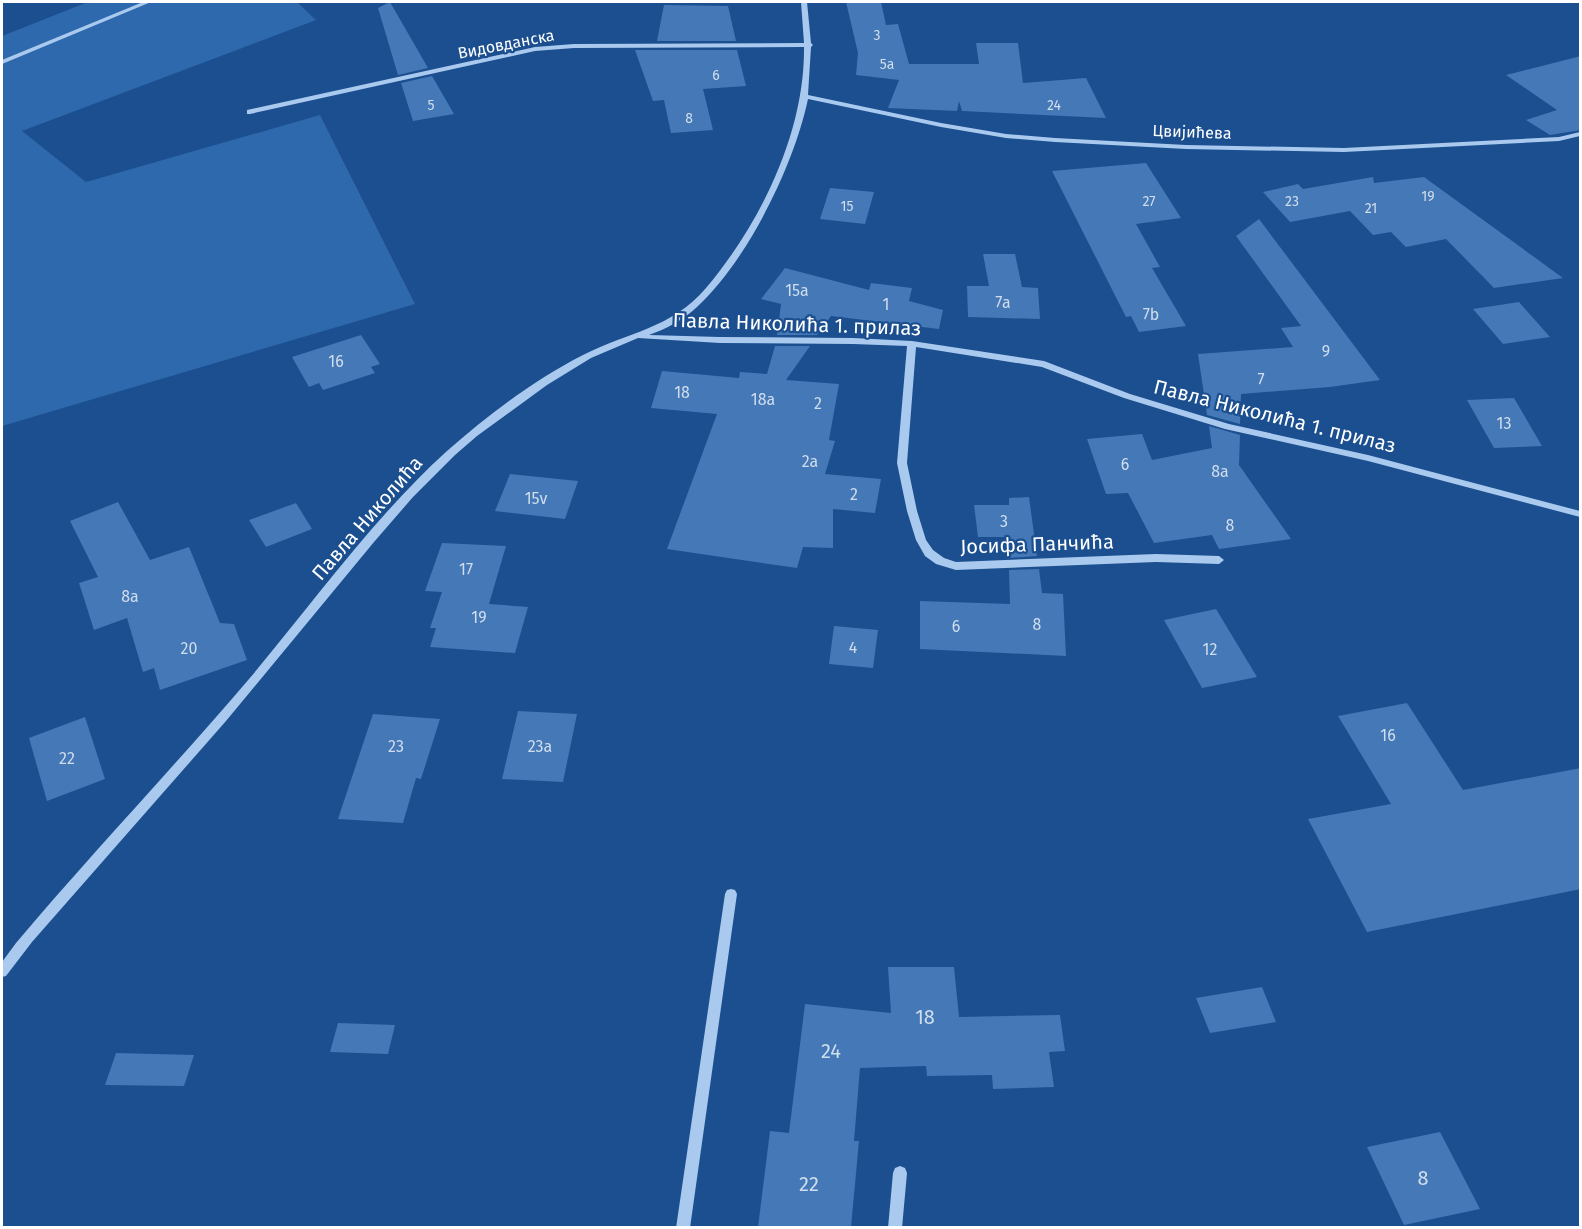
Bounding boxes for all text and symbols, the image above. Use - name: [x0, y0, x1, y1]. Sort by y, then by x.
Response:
- street label: Видовданска: [456, 25, 556, 63]
- house number: 3: [874, 27, 881, 44]
- house number: 5a: [880, 56, 894, 73]
- house number: 6: [712, 67, 720, 84]
- house number: 5: [427, 97, 435, 114]
- house number: 24: [1047, 97, 1062, 114]
- house number: 8: [685, 110, 693, 127]
- street label: Цвијићева: [1152, 121, 1232, 143]
- house number: 19: [1421, 188, 1435, 205]
- house number: 27: [1142, 193, 1156, 210]
- house number: 23: [1285, 193, 1299, 210]
- house number: 15: [840, 198, 854, 215]
- house number: 21: [1365, 200, 1377, 217]
- house number: 15a: [785, 281, 809, 300]
- house number: 7a: [995, 293, 1011, 312]
- house number: 1: [883, 295, 889, 314]
- house number: 7b: [1143, 305, 1159, 324]
- street label: Павла Николића 1. прилаз: [672, 308, 922, 340]
- house number: 9: [1322, 342, 1330, 361]
- house number: 16: [328, 352, 344, 371]
- house number: 7: [1257, 370, 1265, 389]
- street label: Павла Николића 1. прилаз: [1151, 374, 1399, 458]
- house number: 18: [674, 383, 690, 402]
- house number: 18a: [751, 390, 775, 409]
- house number: 2: [814, 394, 822, 413]
- house number: 13: [1497, 414, 1511, 433]
- street label: Павла Николића: [307, 451, 427, 585]
- house number: 2a: [802, 452, 818, 471]
- house number: 6: [1121, 455, 1129, 474]
- house number: 8a: [1211, 462, 1229, 481]
- house number: 2: [850, 485, 858, 504]
- house number: 15v: [525, 489, 547, 508]
- house number: 3: [1000, 512, 1008, 531]
- house number: 8: [1226, 516, 1235, 535]
- street label: Јосифа Панчића: [960, 529, 1114, 559]
- house number: 17: [459, 560, 473, 579]
- house number: 8a: [121, 587, 139, 606]
- house number: 19: [471, 608, 487, 627]
- house number: 8: [1033, 615, 1042, 634]
- house number: 6: [952, 617, 960, 636]
- house number: 4: [849, 638, 858, 657]
- house number: 20: [181, 639, 197, 658]
- house number: 12: [1203, 640, 1217, 659]
- house number: 16: [1380, 726, 1396, 745]
- house number: 23: [388, 737, 404, 756]
- house number: 23a: [528, 737, 552, 756]
- house number: 22: [59, 749, 75, 768]
- house number: 18: [915, 1005, 935, 1029]
- house number: 24: [821, 1039, 841, 1063]
- house number: 8: [1417, 1166, 1429, 1190]
- house number: 22: [799, 1172, 819, 1196]

